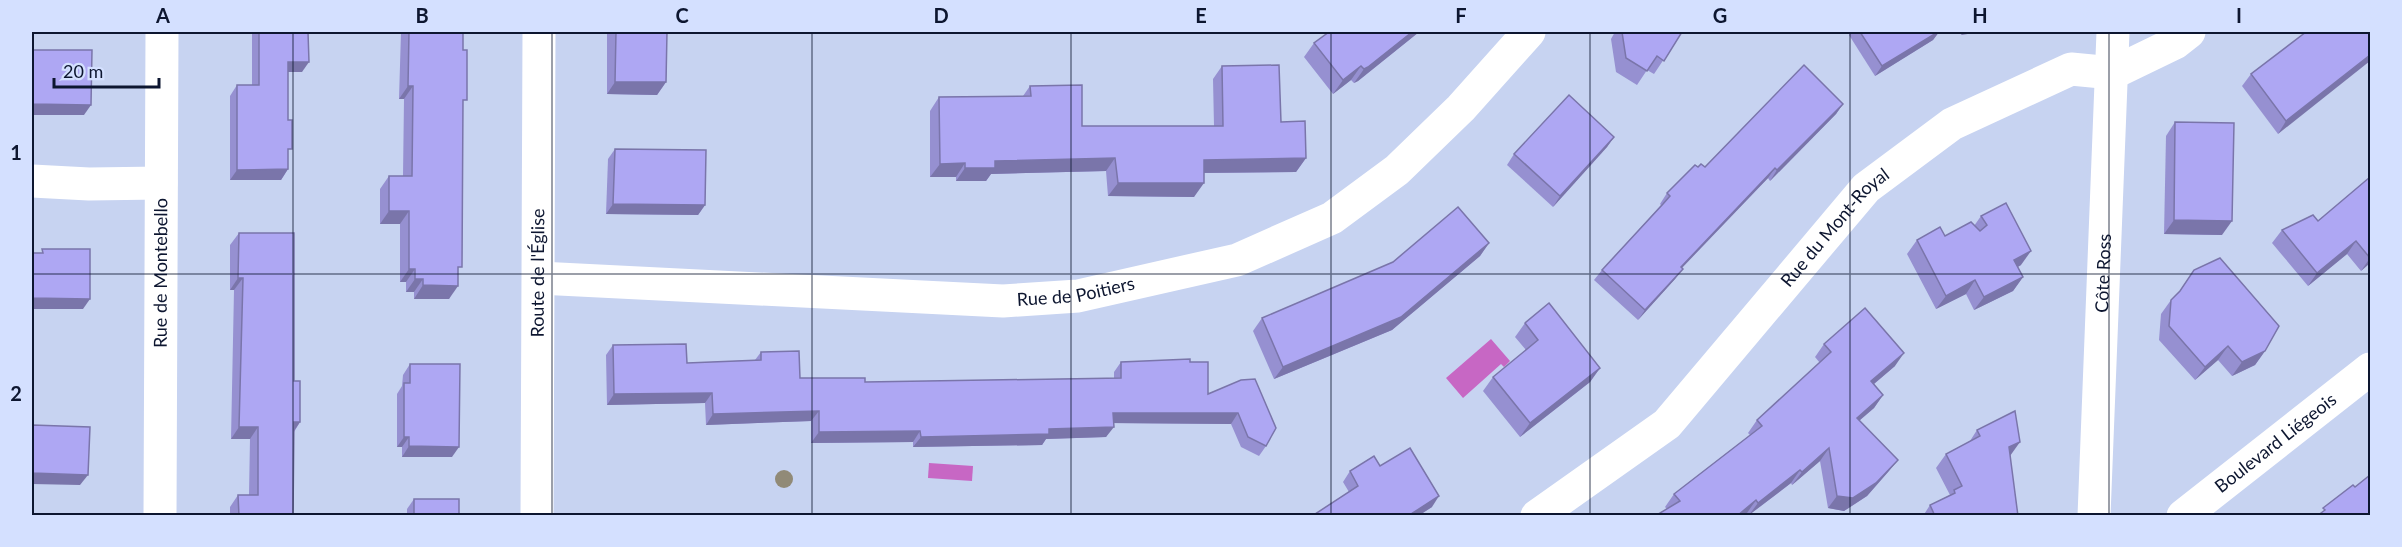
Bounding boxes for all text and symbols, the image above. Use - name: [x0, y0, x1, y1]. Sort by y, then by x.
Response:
- text: A: [155, 3, 170, 27]
- text: B: [415, 3, 429, 27]
- text: C: [675, 3, 689, 27]
- text: D: [933, 3, 949, 27]
- text: E: [1195, 3, 1207, 27]
- text: F: [1455, 3, 1467, 27]
- text: G: [1713, 3, 1727, 27]
- text: H: [1972, 3, 1988, 27]
- text: I: [2236, 3, 2242, 27]
- scale bar: [54, 51, 159, 89]
- text: 20 m: [63, 60, 103, 82]
- text: 1: [10, 140, 22, 164]
- street label: Rue du Mont-Royal: [1775, 163, 1893, 291]
- street label: Rue de Montebello: [149, 198, 171, 348]
- street label: Route de l'Église: [526, 208, 548, 338]
- street label: Côte Ross: [2090, 233, 2115, 313]
- street label: Rue de Poitiers: [1016, 271, 1137, 310]
- text: 2: [10, 381, 22, 405]
- street label: Boulevard Liégeois: [2210, 388, 2340, 497]

